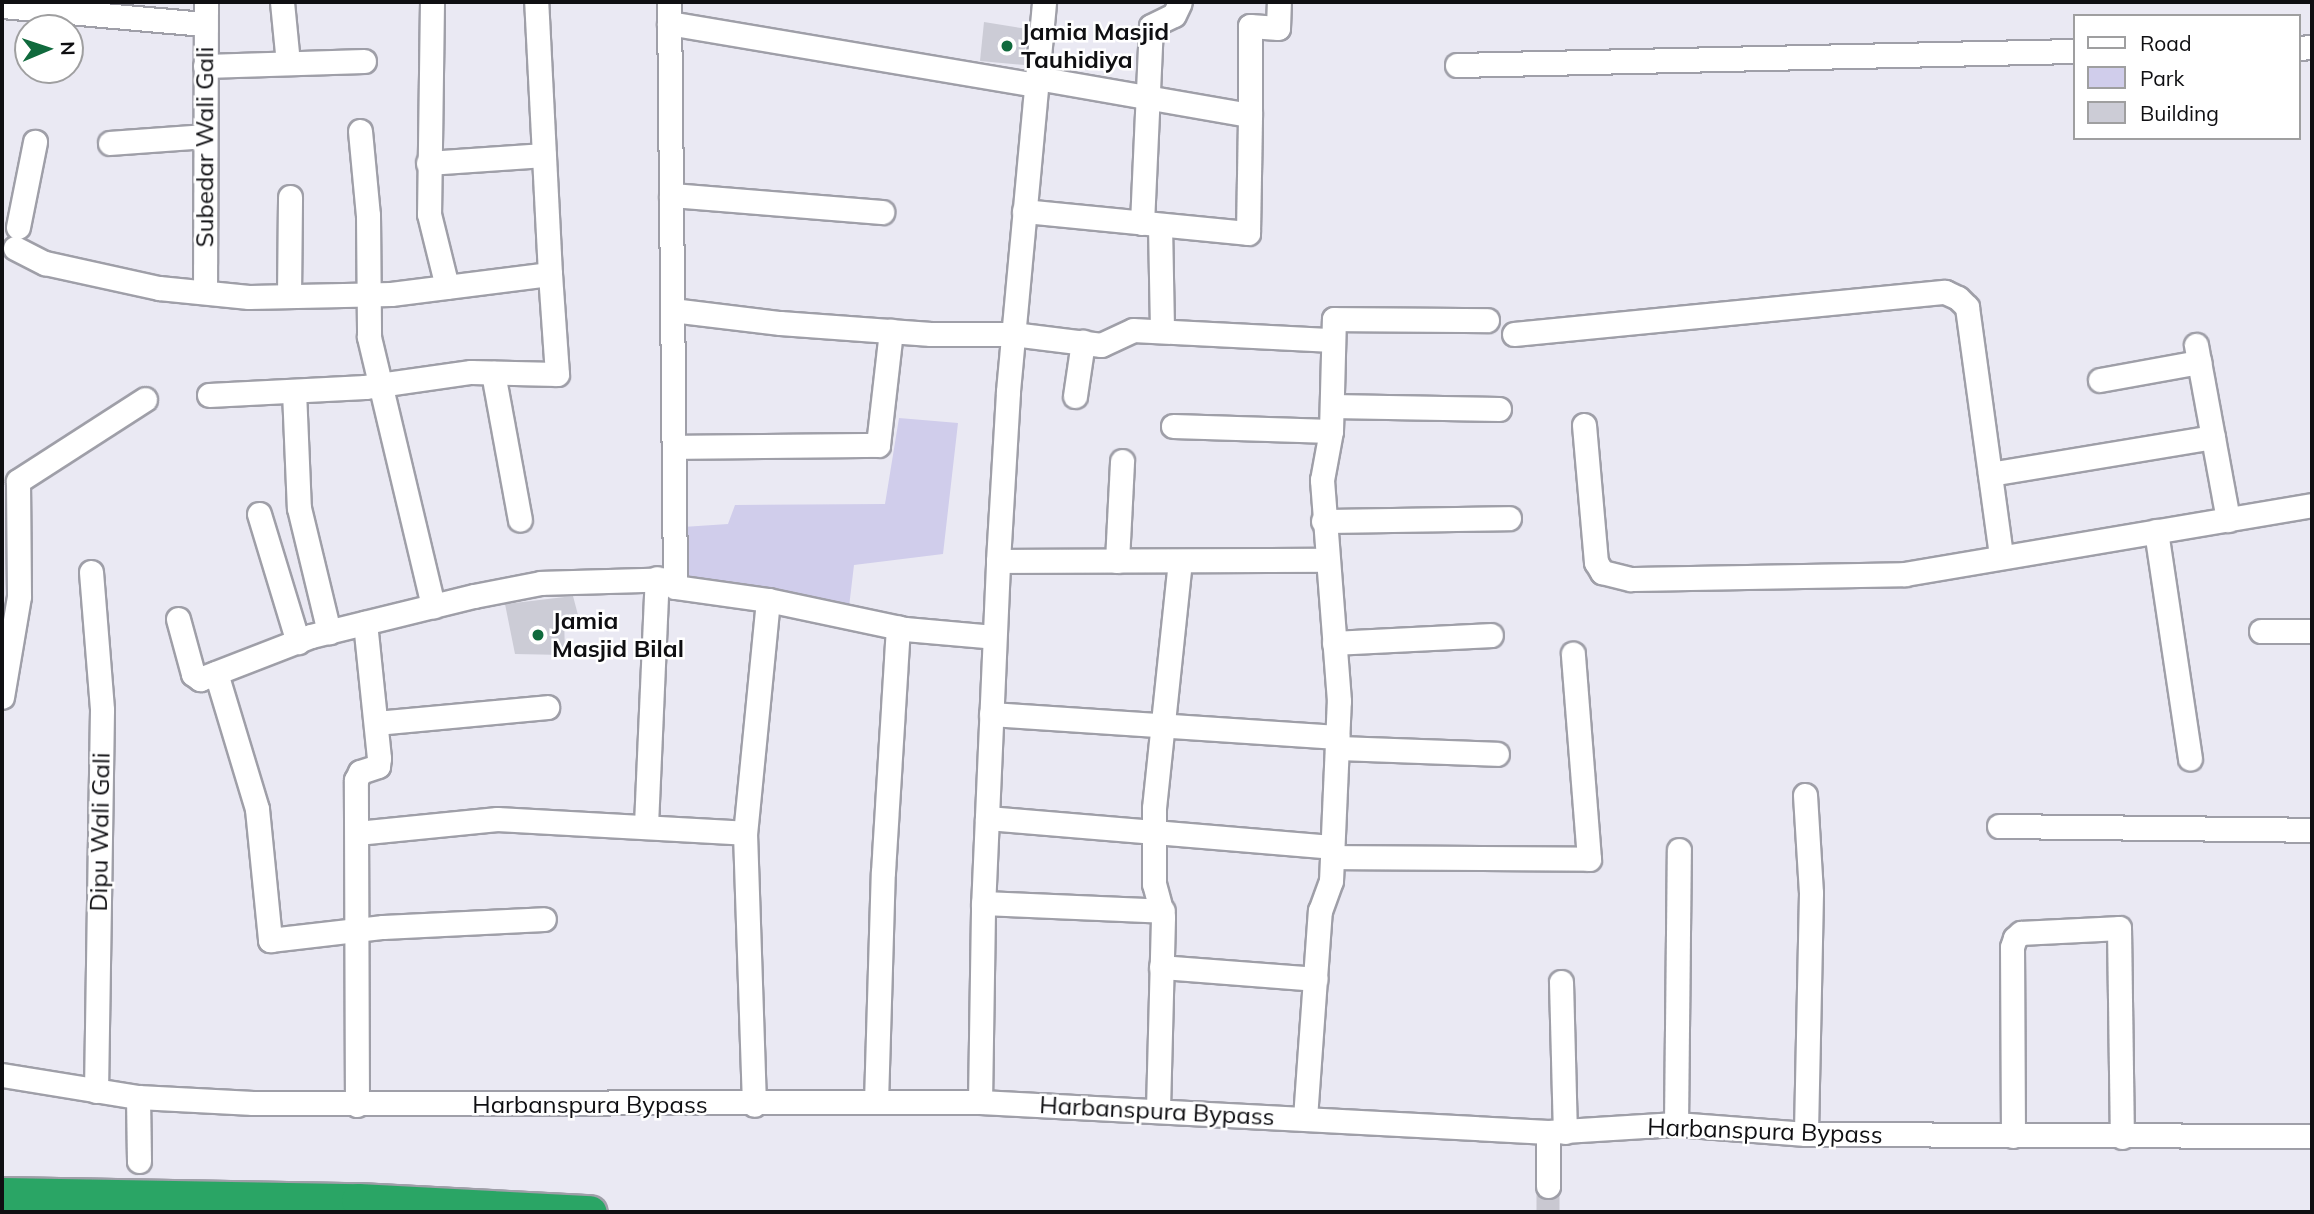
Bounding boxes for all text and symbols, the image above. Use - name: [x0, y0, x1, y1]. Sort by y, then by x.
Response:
- north arrow: [14, 14, 84, 84]
- legend: [2072, 14, 2300, 140]
- place label: Jamia Masjid Tauhidiya: [1021, 18, 1169, 74]
- text: Road: [2140, 30, 2191, 56]
- marker: Jamia Masjid Tauhidiya: [999, 38, 1015, 54]
- text: N: [56, 41, 80, 56]
- street label: Subedar Wali Gali: [191, 47, 219, 247]
- text: Park: [2140, 65, 2184, 91]
- text: Building: [2140, 100, 2219, 126]
- place label: Jamia Masjid Bilal: [552, 607, 684, 663]
- marker: Jamia Masjid Bilal: [530, 627, 546, 643]
- street label: Dipu Wali Gali: [84, 752, 116, 912]
- street label: Harbanspura Bypass: [1039, 1090, 1275, 1132]
- street label: Harbanspura Bypass: [472, 1091, 708, 1119]
- street label: Harbanspura Bypass: [1647, 1113, 1883, 1149]

